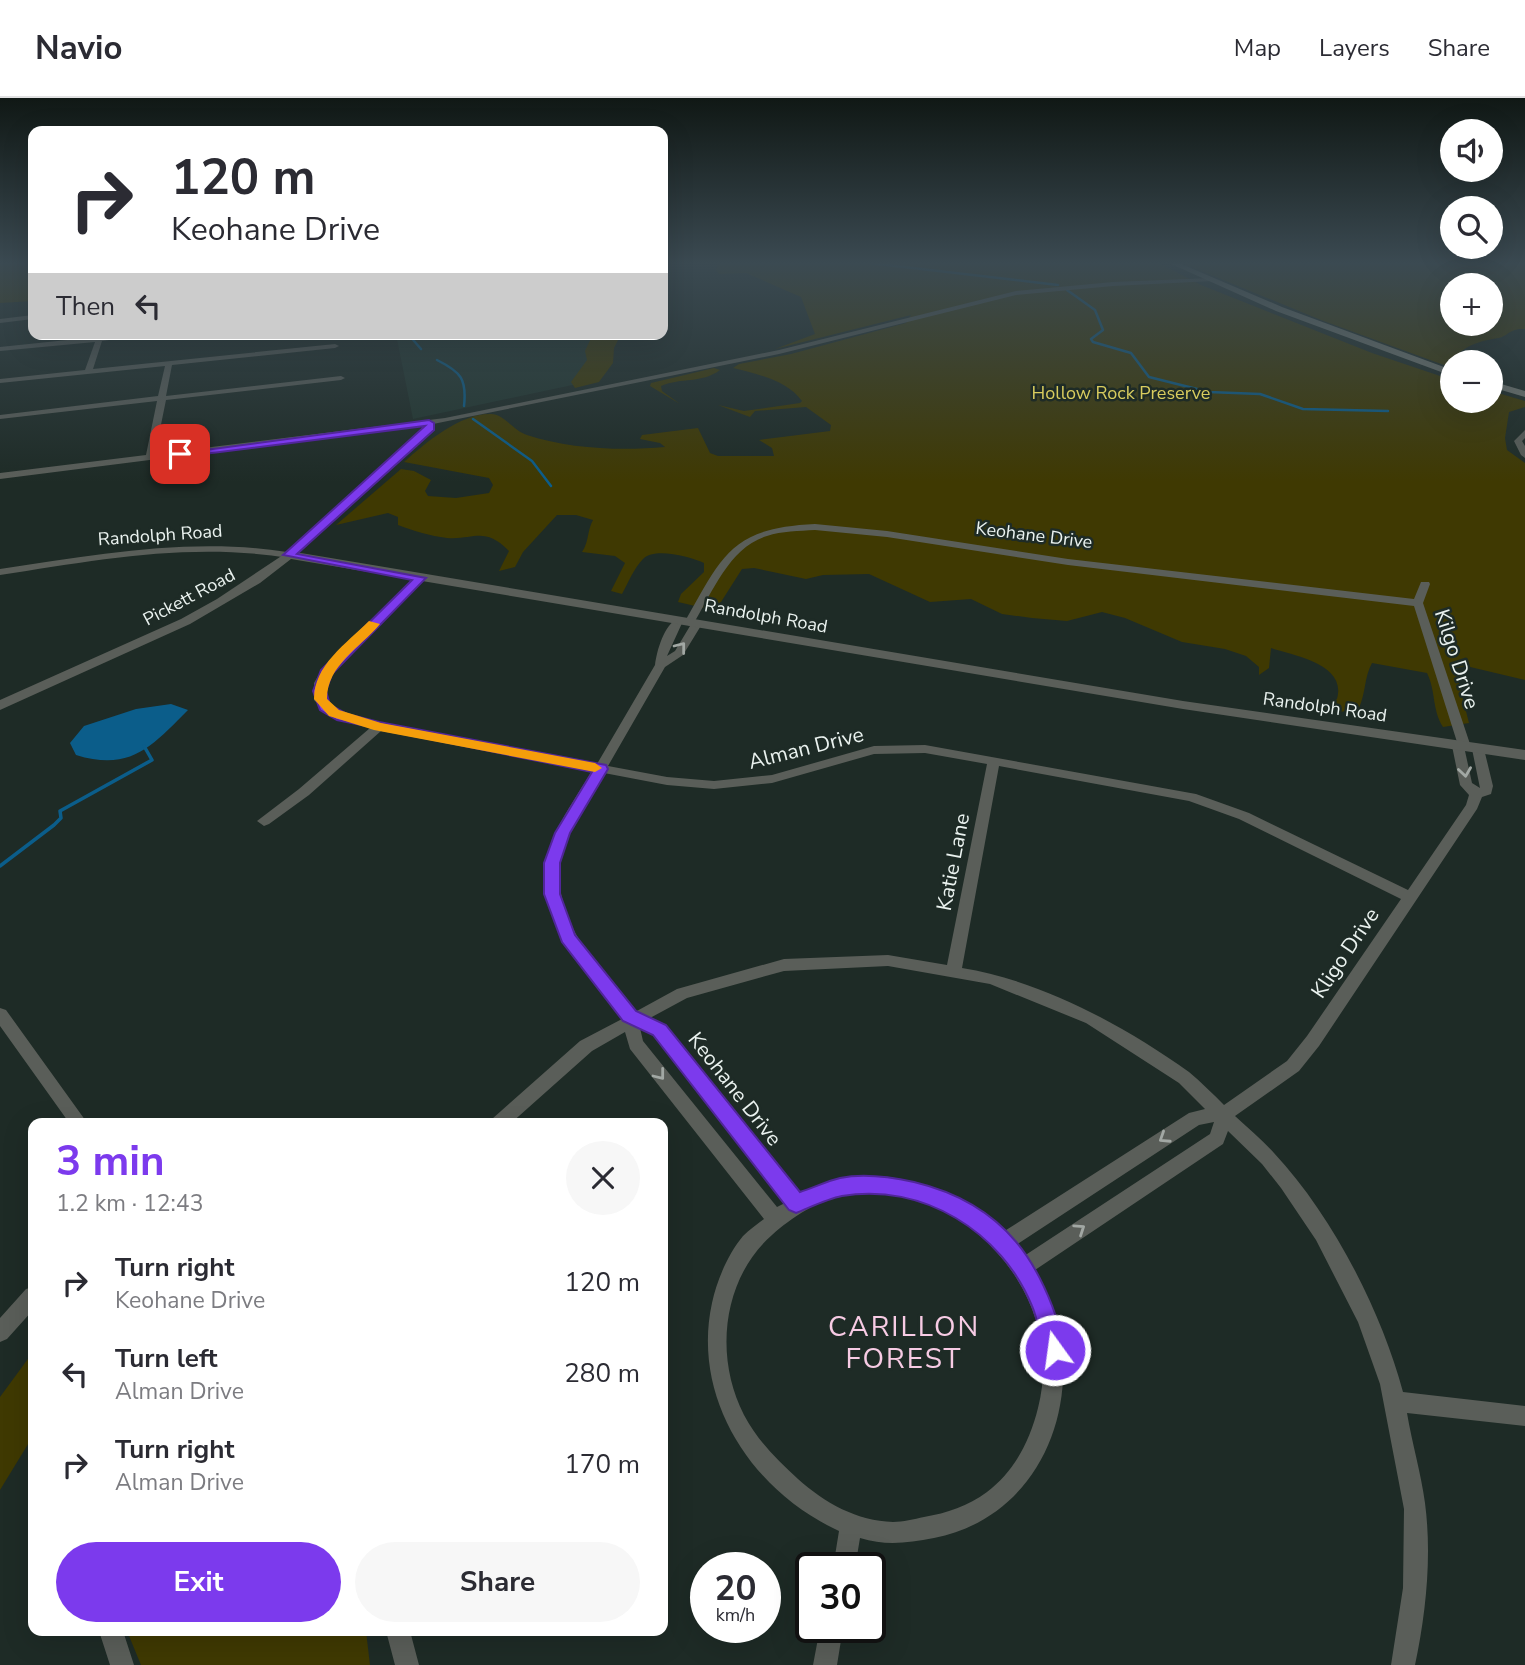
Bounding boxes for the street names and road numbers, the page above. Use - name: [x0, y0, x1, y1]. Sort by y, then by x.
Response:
- street label: Keohane Drive: [974, 516, 1094, 554]
- street label: Randolph Road: [97, 519, 223, 551]
- street label: Pickett Road: [139, 563, 239, 631]
- street label: Randolph Road: [702, 593, 830, 639]
- street label: Kilgo Drive: [1428, 606, 1486, 712]
- street label: Randolph Road: [1262, 686, 1388, 728]
- street label: Alman Drive: [745, 720, 867, 776]
- street label: Katie Lane: [930, 811, 976, 913]
- street label: Kligo Drive: [1304, 902, 1386, 1004]
- street label: Keohane Drive: [682, 1026, 788, 1152]

